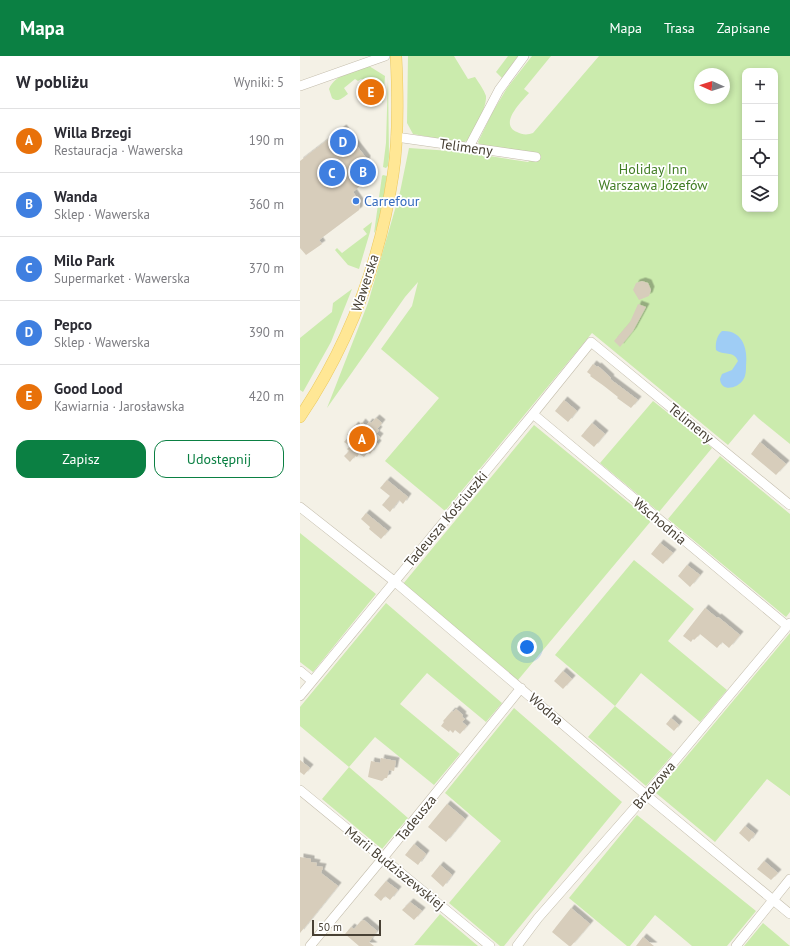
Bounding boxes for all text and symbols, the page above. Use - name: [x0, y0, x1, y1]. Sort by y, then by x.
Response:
- text: Mapa: [20, 16, 64, 40]
- text: Mapa: [609, 19, 642, 37]
- text: Trasa: [664, 19, 695, 37]
- text: Zapisane: [717, 19, 770, 37]
- north arrow: [694, 68, 730, 104]
- map controls: [742, 68, 778, 212]
- button: +: [742, 68, 778, 104]
- text: W pobliżu: [16, 71, 88, 93]
- text: Wyniki: 5: [234, 74, 284, 91]
- pin: E: [358, 77, 384, 107]
- button: −: [742, 104, 778, 140]
- text: Willa Brzegi: [54, 123, 132, 142]
- pin: D: [330, 127, 356, 157]
- text: A: [25, 132, 33, 149]
- text: 190 m: [249, 132, 284, 149]
- street label: Telimeny: [438, 134, 494, 160]
- button: locate: [742, 140, 778, 176]
- text: Restauracja · Wawerska: [54, 142, 183, 159]
- pin: B: [350, 157, 376, 187]
- pin: C: [319, 158, 345, 188]
- park label: Holiday Inn Warszawa Józefów: [598, 160, 708, 194]
- button: layers: [742, 176, 778, 212]
- text: Wanda: [54, 187, 97, 206]
- place label: Carrefour: [364, 192, 420, 210]
- text: B: [25, 196, 33, 213]
- text: 360 m: [249, 196, 284, 213]
- marker: Carrefour: [351, 196, 361, 206]
- text: Sklep · Wawerska: [54, 206, 150, 223]
- text: Milo Park: [54, 251, 115, 270]
- street label: Wawerska: [347, 252, 383, 314]
- text: C: [25, 260, 33, 277]
- text: 370 m: [249, 260, 284, 277]
- text: Supermarket · Wawerska: [54, 270, 190, 287]
- text: Pepco: [54, 315, 92, 334]
- text: D: [25, 324, 33, 341]
- text: 390 m: [249, 324, 284, 341]
- text: Sklep · Wawerska: [54, 334, 150, 351]
- text: Good Lood: [54, 379, 123, 398]
- text: E: [26, 388, 32, 405]
- text: 420 m: [249, 388, 284, 405]
- text: Kawiarnia · Jarosławska: [54, 398, 184, 415]
- street label: Telimeny: [665, 399, 718, 447]
- pin: A: [349, 424, 375, 454]
- button: Zapisz: [16, 440, 146, 478]
- button: Udostępnij: [154, 440, 284, 478]
- street label: Tadeusza Kościuszki: [401, 467, 491, 571]
- street label: Wschodnia: [630, 493, 690, 549]
- your location: [517, 637, 537, 657]
- street label: Wodna: [525, 689, 567, 729]
- street label: Brzozowa: [629, 757, 679, 813]
- street label: Tadeusza: [392, 791, 440, 845]
- street label: Marii Budziszewskiej: [341, 822, 449, 914]
- scale bar: [312, 918, 381, 937]
- text: 50 m: [318, 920, 342, 934]

